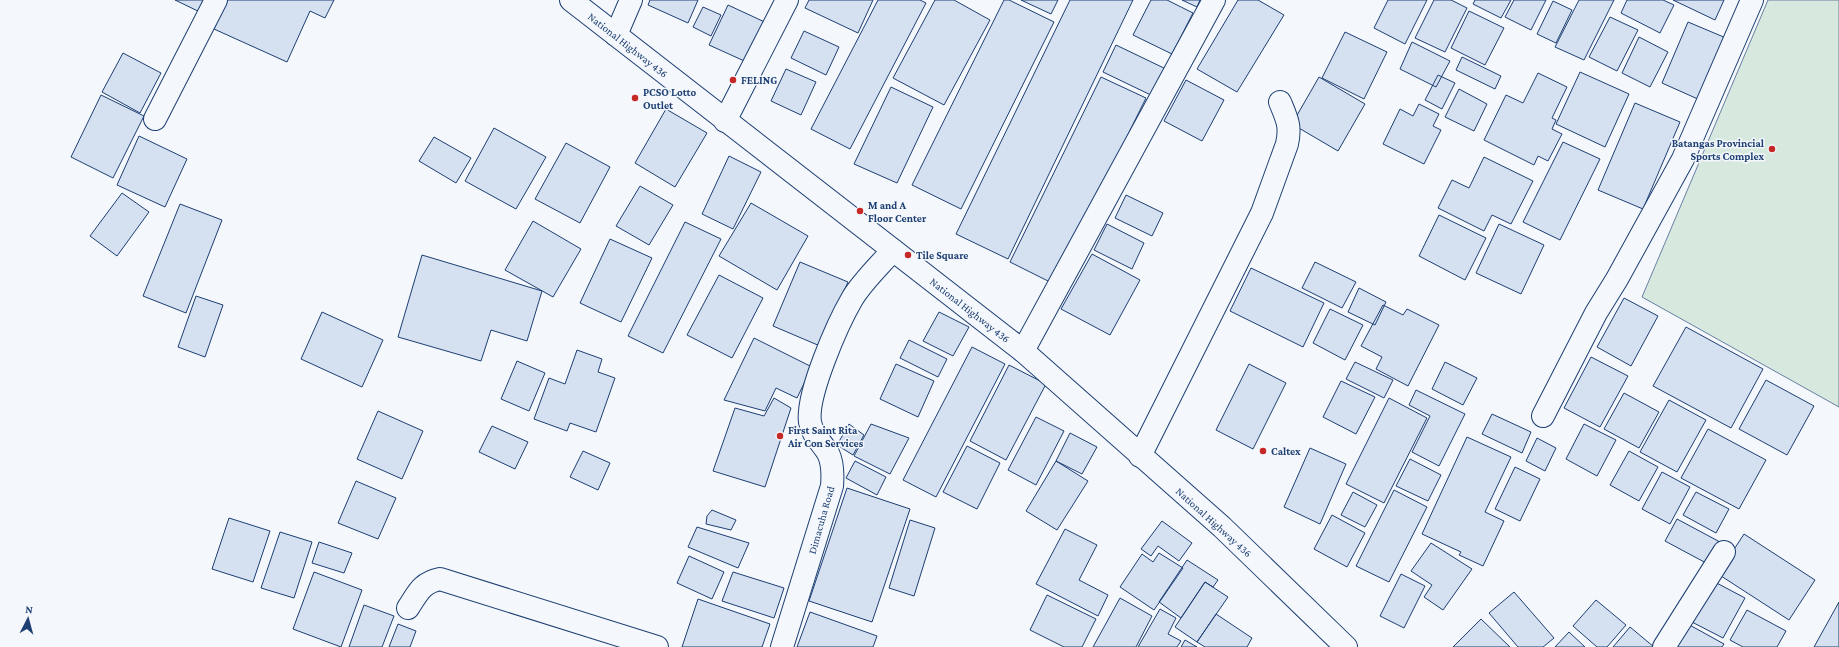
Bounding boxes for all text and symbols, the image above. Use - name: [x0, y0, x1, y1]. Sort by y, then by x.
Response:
- street label: National Highway 436: [585, 10, 670, 81]
- place label: FELING: [741, 74, 777, 86]
- marker: FELING: [728, 75, 738, 85]
- place label: PCSO Lotto Outlet: [643, 86, 696, 111]
- marker: PCSO Lotto Outlet: [630, 93, 640, 103]
- place label: Batangas Provincial Sports Complex: [1672, 137, 1765, 162]
- marker: Batangas Provincial Sports Complex: [1767, 144, 1777, 154]
- place label: M and A Floor Center: [868, 199, 927, 224]
- marker: M and A Floor Center: [855, 206, 865, 216]
- place label: Tile Square: [916, 249, 968, 261]
- marker: Tile Square: [903, 250, 913, 260]
- street label: National Highway 436: [927, 275, 1012, 346]
- place label: First Saint Rita Air Con Services: [787, 424, 864, 449]
- marker: First Saint Rita Air Con Services: [775, 431, 785, 441]
- place label: Caltex: [1271, 445, 1301, 457]
- marker: Caltex: [1258, 446, 1268, 456]
- street label: Dimacuha Road: [806, 485, 836, 555]
- street label: National Highway 436: [1173, 485, 1254, 560]
- north arrow: [8, 599, 48, 639]
- text: N: [25, 603, 34, 615]

